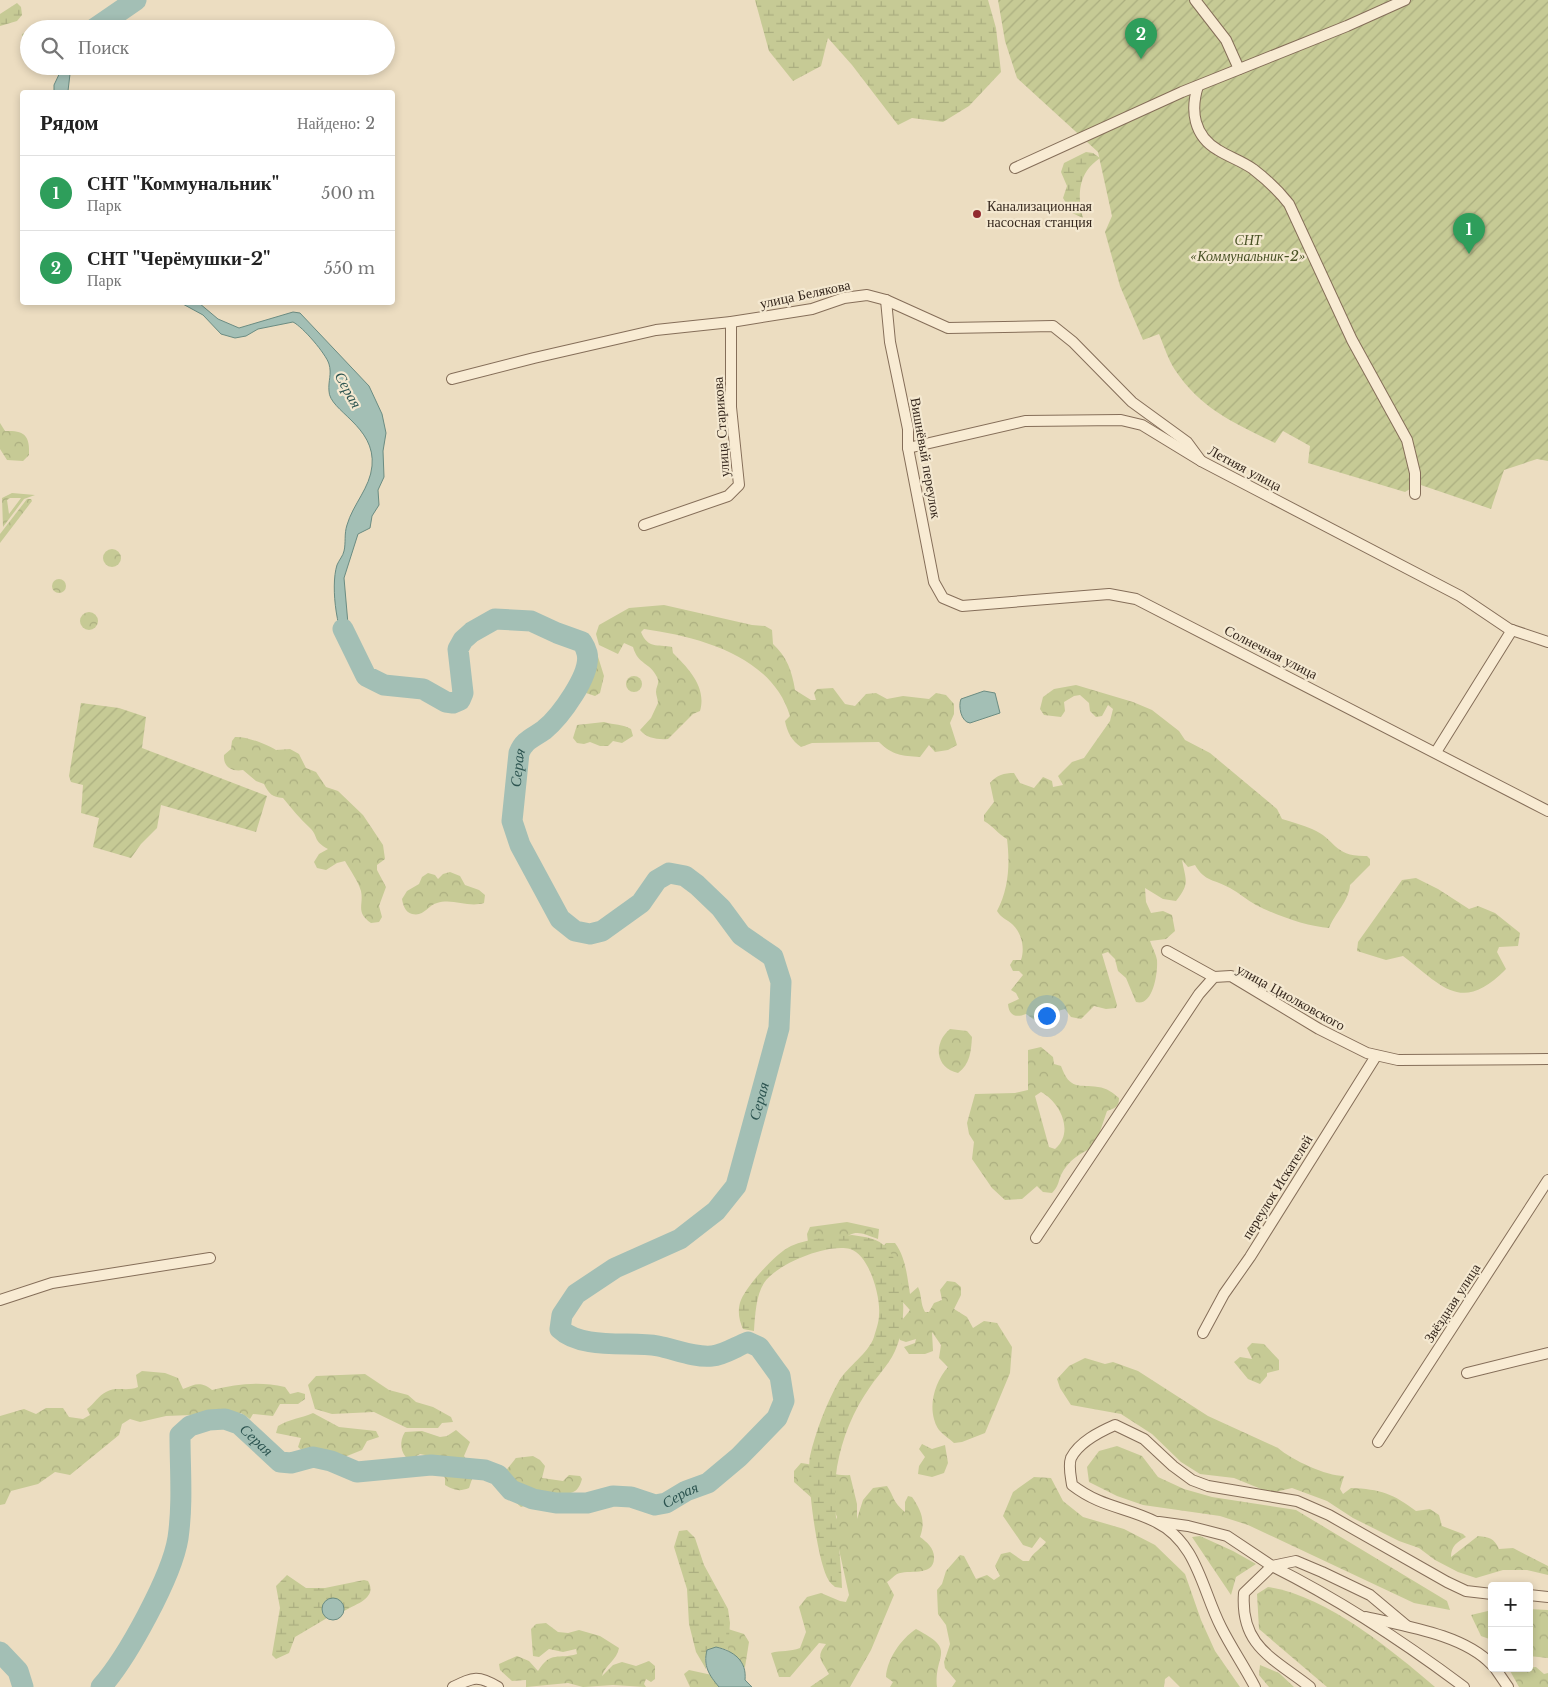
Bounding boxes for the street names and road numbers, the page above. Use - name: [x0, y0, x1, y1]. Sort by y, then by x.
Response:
- street label: улица Белякова: [758, 275, 853, 312]
- street label: улица Старикова: [708, 375, 733, 478]
- street label: Вишнёвый переулок: [906, 396, 946, 520]
- street label: Летняя улица: [1205, 441, 1286, 495]
- street label: Солнечная улица: [1221, 621, 1321, 684]
- street label: улица Циолковского: [1234, 960, 1348, 1034]
- street label: переулок Искателей: [1238, 1131, 1317, 1242]
- street label: Звёздная улица: [1420, 1259, 1485, 1346]

